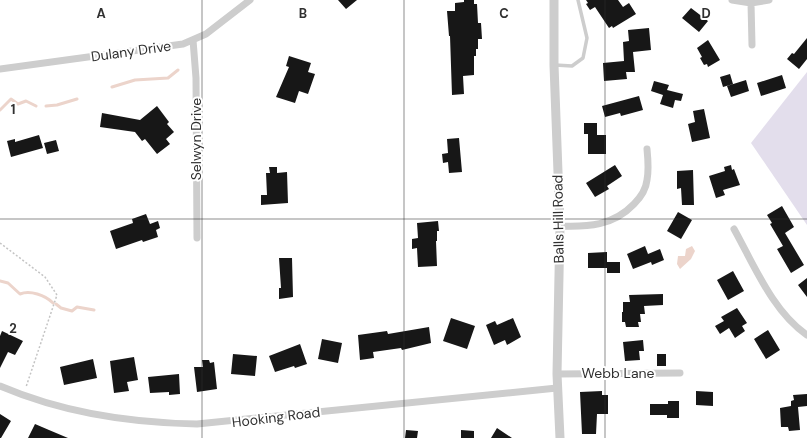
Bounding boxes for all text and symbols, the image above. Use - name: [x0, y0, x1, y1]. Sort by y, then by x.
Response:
- text: A: [96, 5, 106, 22]
- text: B: [299, 5, 307, 22]
- text: C: [499, 5, 509, 22]
- text: D: [701, 5, 711, 22]
- street label: Dulany Drive: [90, 36, 172, 66]
- street label: Selwyn Drive: [187, 98, 205, 180]
- text: 1: [11, 101, 15, 118]
- street label: Balls Hill Road: [548, 175, 568, 263]
- text: 2: [9, 320, 17, 337]
- street label: Webb Lane: [581, 364, 655, 382]
- street label: Hooking Road: [231, 403, 321, 431]

